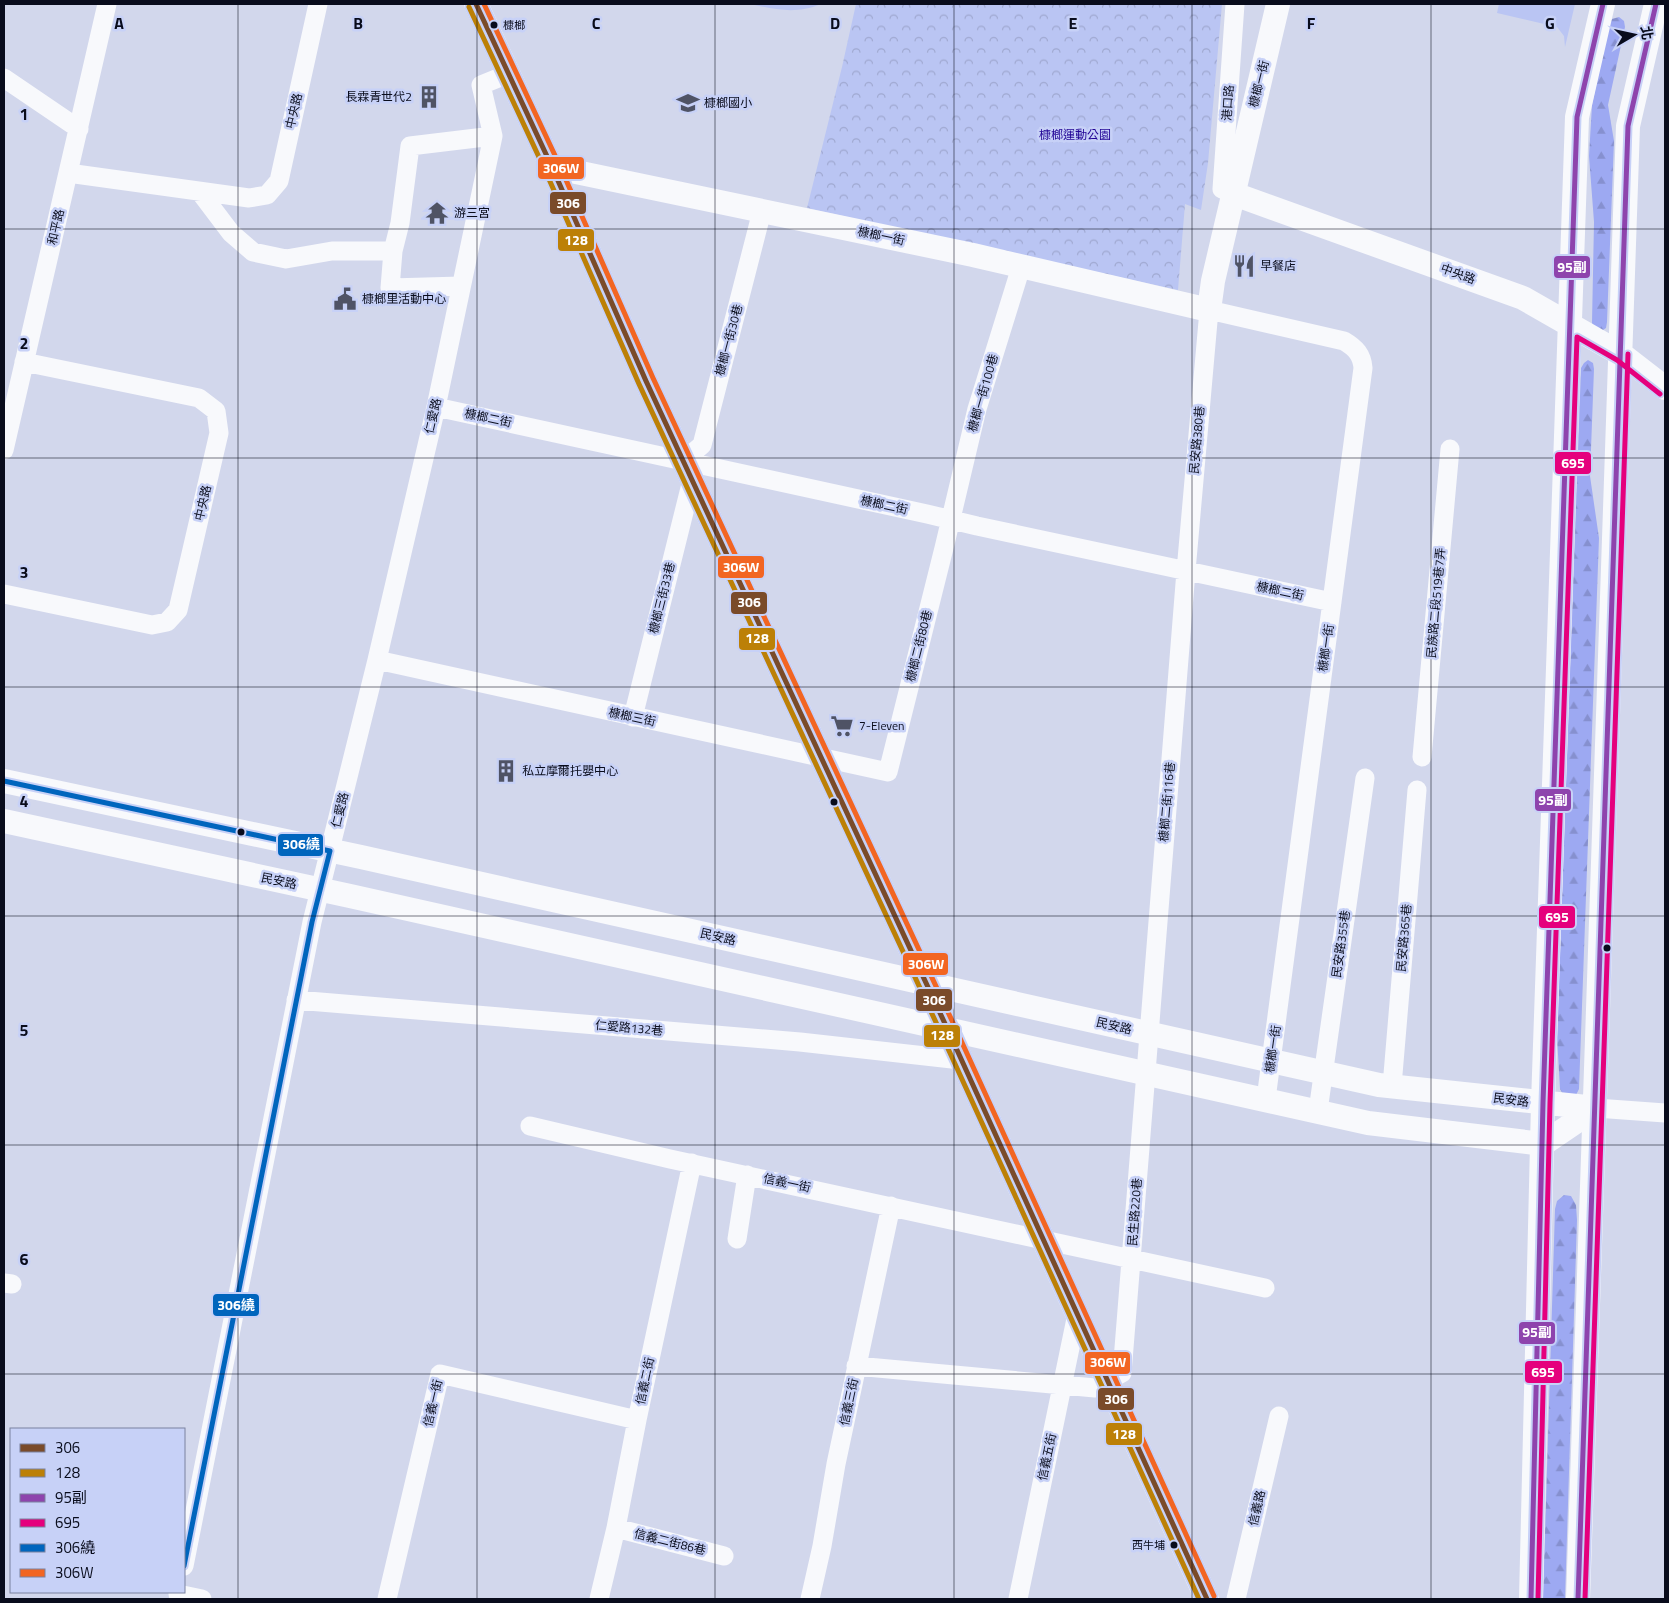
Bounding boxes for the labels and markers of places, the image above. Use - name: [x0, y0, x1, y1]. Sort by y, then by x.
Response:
- place label: 槺榔: [503, 17, 525, 33]
- marker: 槺榔: [489, 20, 499, 30]
- building icon: 長霖青世代2: [416, 84, 442, 110]
- place label: 長霖青世代2: [345, 87, 412, 106]
- school or university icon: 槺榔國小: [675, 90, 701, 116]
- place label: 槺榔國小: [704, 93, 752, 112]
- temple icon: 游三宮: [424, 200, 450, 226]
- place label: 游三宮: [454, 203, 490, 222]
- restaurant icon: 早餐店: [1231, 253, 1257, 279]
- place label: 早餐店: [1260, 256, 1296, 275]
- public building icon: 槺榔里活動中心: [332, 286, 358, 312]
- place label: 槺榔里活動中心: [362, 289, 446, 308]
- supermarket icon: 7-Eleven: [829, 713, 855, 739]
- place label: 7-Eleven: [859, 716, 905, 735]
- building icon: 私立摩爾托嬰中心: [493, 758, 519, 784]
- place label: 私立摩爾托嬰中心: [522, 761, 618, 780]
- unlabelled marker: [829, 797, 839, 807]
- unlabelled marker: [236, 827, 246, 837]
- unlabelled marker: [1602, 943, 1612, 953]
- place label: 西牛埔: [1132, 1537, 1165, 1553]
- marker: 西牛埔: [1169, 1540, 1179, 1550]

